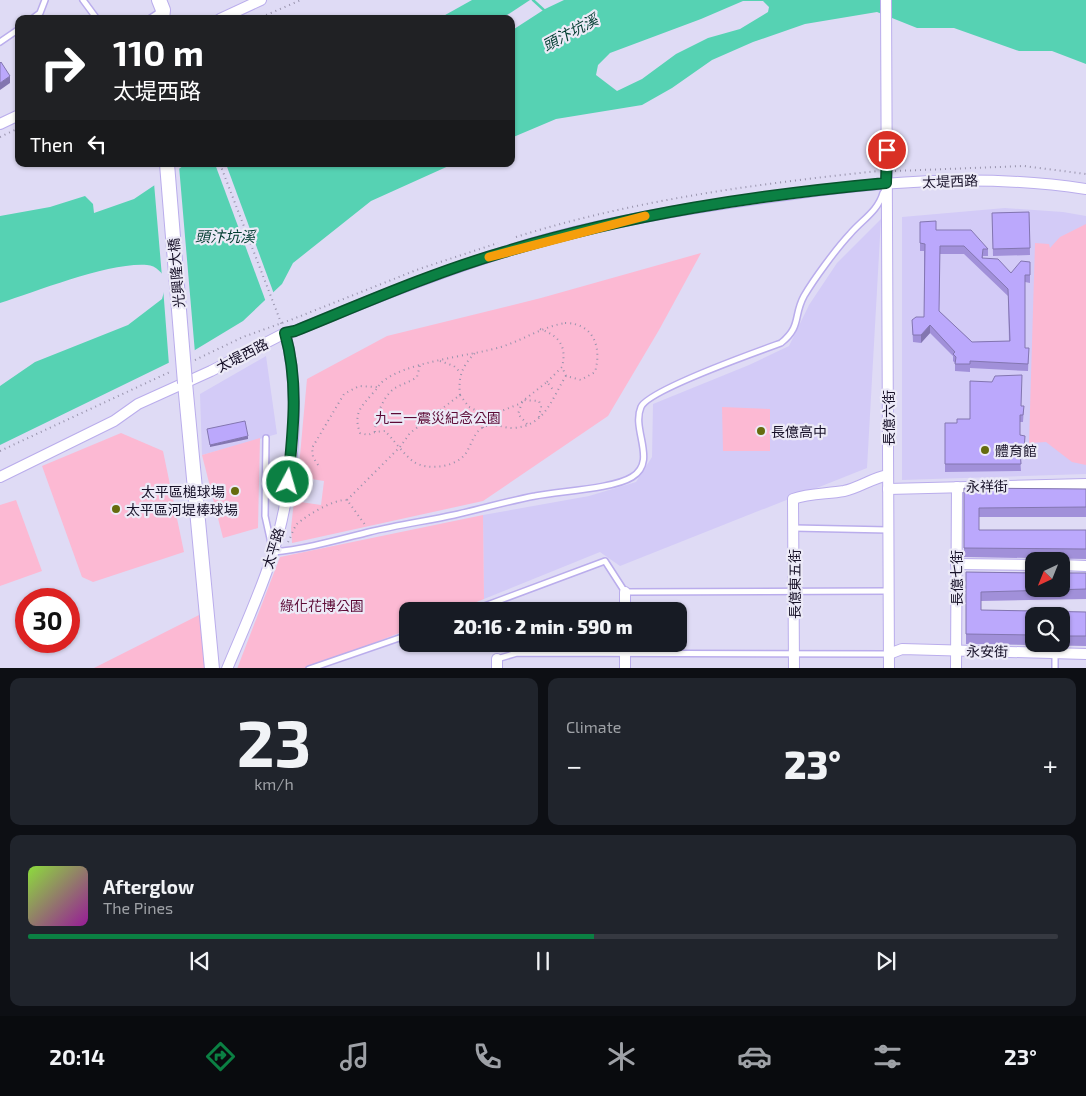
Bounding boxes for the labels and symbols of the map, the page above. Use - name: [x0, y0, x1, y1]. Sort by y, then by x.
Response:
- water label: 頭汴坑溪: [539, 9, 602, 54]
- pin: [866, 129, 908, 171]
- street label: 太堤西路: [922, 172, 978, 190]
- water label: 頭汴坑溪: [195, 227, 257, 245]
- street label: 光興隆大橋: [164, 237, 188, 309]
- street label: 太堤西路: [213, 335, 271, 375]
- street label: 長億六街: [880, 390, 897, 446]
- park label: 九二一震災紀念公園: [375, 409, 501, 426]
- place label: 長億高中: [771, 423, 827, 440]
- marker: 長億高中: [755, 425, 767, 437]
- place label: 體育館: [995, 442, 1037, 459]
- marker: 體育館: [979, 444, 991, 456]
- position arrow: [261, 455, 313, 507]
- street label: 永祥街: [966, 477, 1008, 495]
- place label: 太平區槌球場: [141, 483, 225, 500]
- marker: 太平區槌球場: [229, 485, 241, 497]
- place label: 太平區河堤棒球場: [126, 501, 238, 518]
- marker: 太平區河堤棒球場: [110, 503, 122, 515]
- street label: 太平路: [259, 525, 287, 571]
- street label: 長億東五街: [786, 549, 803, 619]
- street label: 長億七街: [948, 550, 965, 606]
- north arrow: [1025, 552, 1070, 598]
- speed limit sign: 30: [15, 588, 80, 653]
- park label: 綠化花博公園: [280, 597, 364, 614]
- street label: 永安街: [966, 642, 1008, 660]

